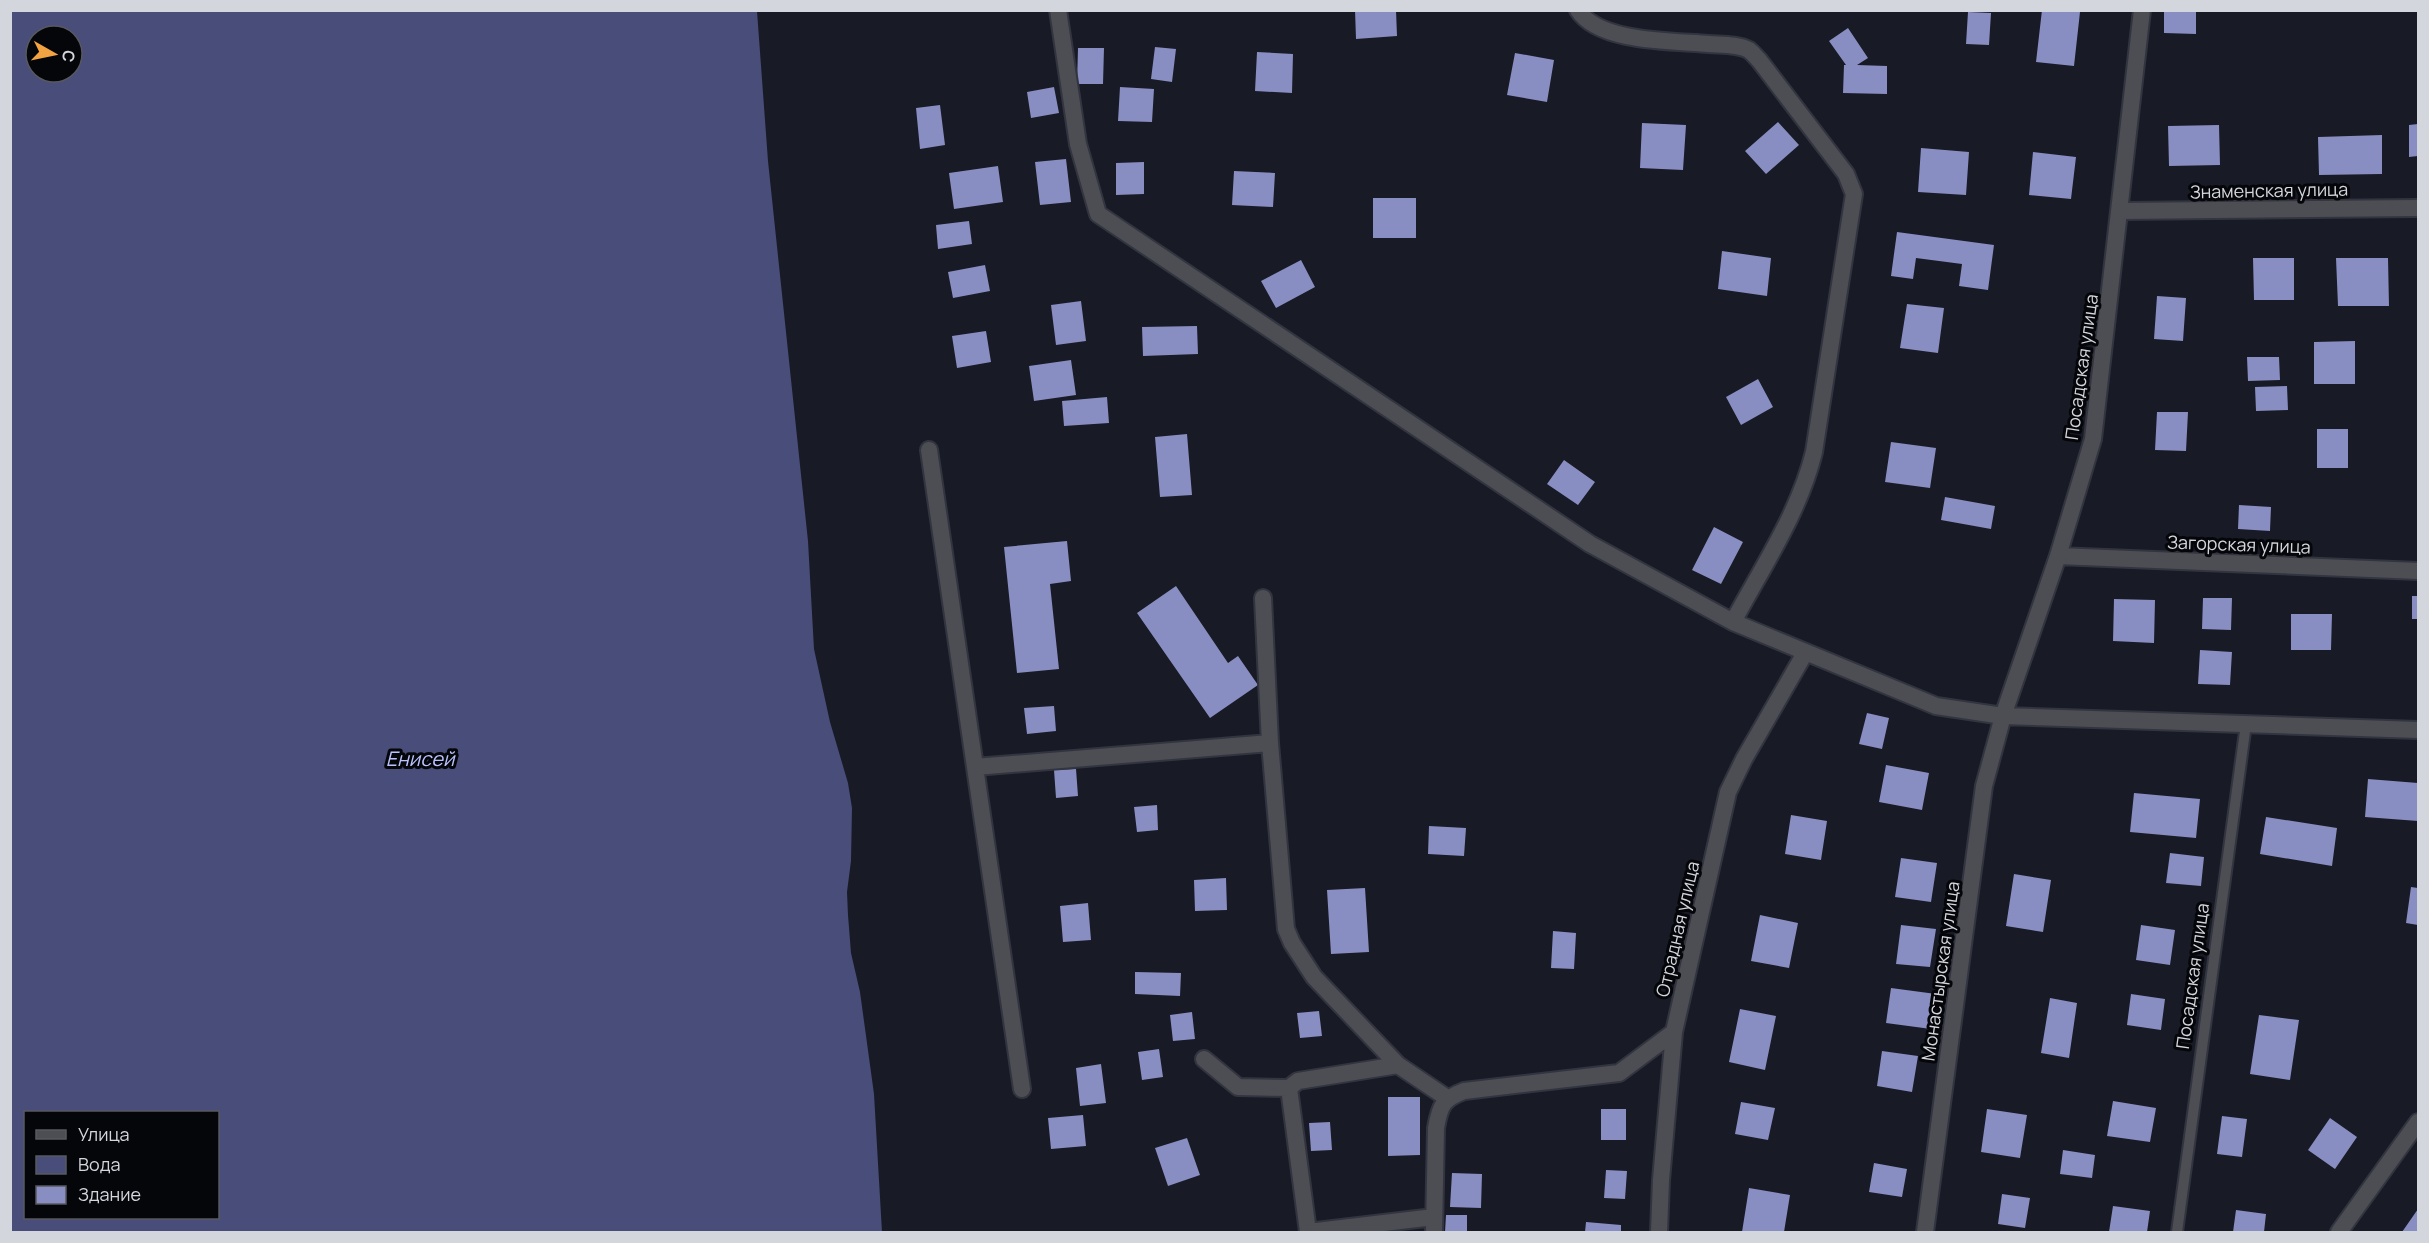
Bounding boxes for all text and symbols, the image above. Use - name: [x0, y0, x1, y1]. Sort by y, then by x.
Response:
- north arrow: [24, 24, 84, 84]
- text: С: [57, 49, 81, 64]
- street label: Знаменская улица: [2190, 177, 2348, 203]
- street label: Посадская улица: [2059, 293, 2103, 441]
- street label: Загорская улица: [2167, 530, 2311, 558]
- water label: Енисей: [386, 745, 456, 772]
- street label: Отрадная улица: [1650, 859, 1704, 999]
- street label: Монастырская улица: [1916, 880, 1964, 1062]
- street label: Посадская улица: [2170, 902, 2214, 1050]
- legend: [24, 1111, 219, 1219]
- text: Улица: [78, 1122, 130, 1146]
- text: Вода: [78, 1152, 120, 1176]
- text: Здание: [78, 1182, 141, 1206]

